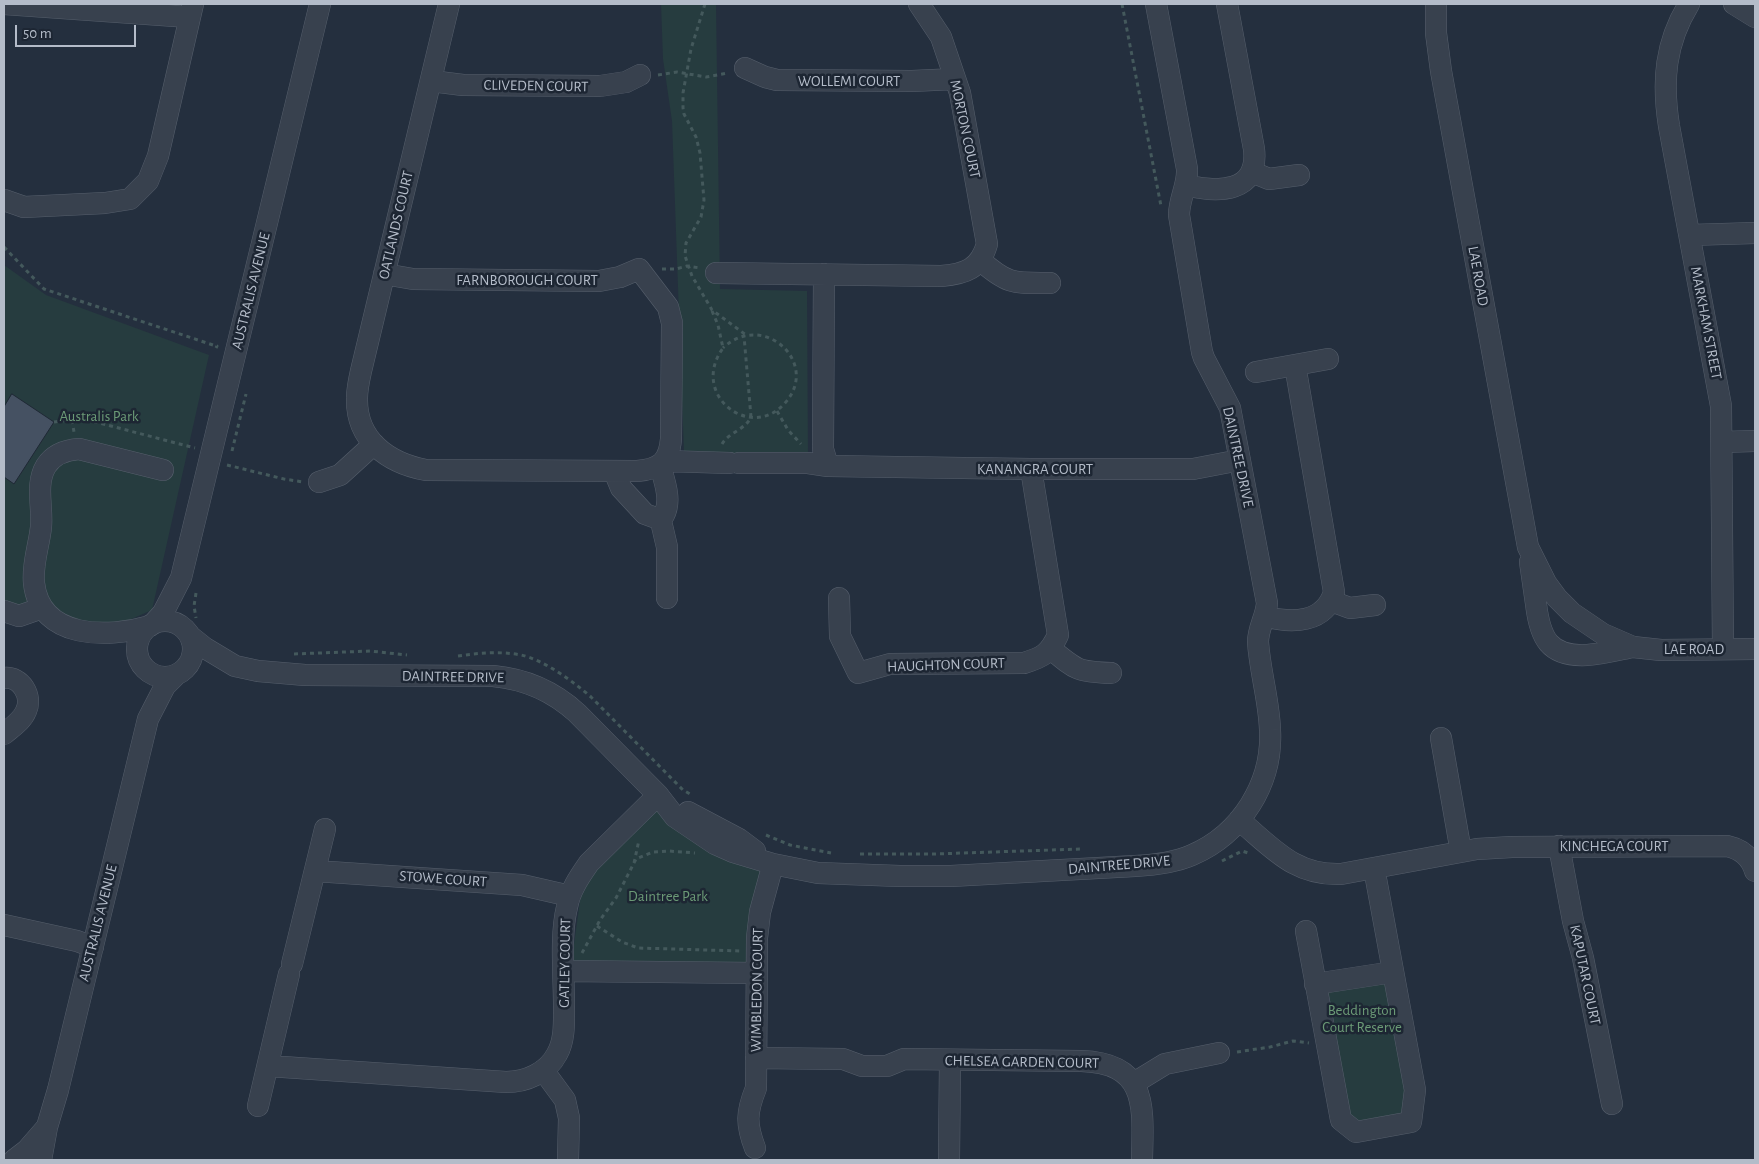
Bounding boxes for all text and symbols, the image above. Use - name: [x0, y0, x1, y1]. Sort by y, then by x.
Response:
- scale bar: [18, 15, 139, 47]
- text: 50 m: [23, 26, 52, 41]
- street label: WOLLEMI COURT: [798, 72, 900, 90]
- street label: CLIVEDEN COURT: [483, 76, 589, 96]
- street label: MORTON COURT: [946, 78, 984, 180]
- street label: OATLANDS COURT: [375, 169, 417, 281]
- street label: AUSTRALIS AVENUE: [228, 231, 274, 351]
- street label: LAE ROAD: [1464, 245, 1492, 307]
- street label: MARKHAM STREET: [1686, 265, 1726, 381]
- street label: FARNBOROUGH COURT: [456, 271, 598, 289]
- street label: DAINTREE DRIVE: [1219, 405, 1257, 509]
- park label: Australis Park: [59, 407, 139, 425]
- street label: KANANGRA COURT: [977, 460, 1093, 478]
- street label: LAE ROAD: [1664, 640, 1724, 658]
- street label: HAUGHTON COURT: [887, 654, 1005, 676]
- street label: DAINTREE DRIVE: [402, 667, 504, 687]
- street label: KINCHEGA COURT: [1559, 837, 1669, 855]
- street label: DAINTREE DRIVE: [1067, 852, 1171, 878]
- street label: AUSTRALIS AVENUE: [75, 863, 121, 983]
- street label: STOWE COURT: [399, 867, 487, 891]
- park label: Daintree Park: [628, 887, 708, 905]
- street label: GATLEY COURT: [555, 918, 575, 1008]
- street label: KAPUTAR COURT: [1566, 923, 1604, 1027]
- street label: WIMBLEDON COURT: [747, 928, 767, 1052]
- park label: Beddington Court Reserve: [1322, 1001, 1402, 1036]
- street label: CHELSEA GARDEN COURT: [945, 1052, 1099, 1072]

